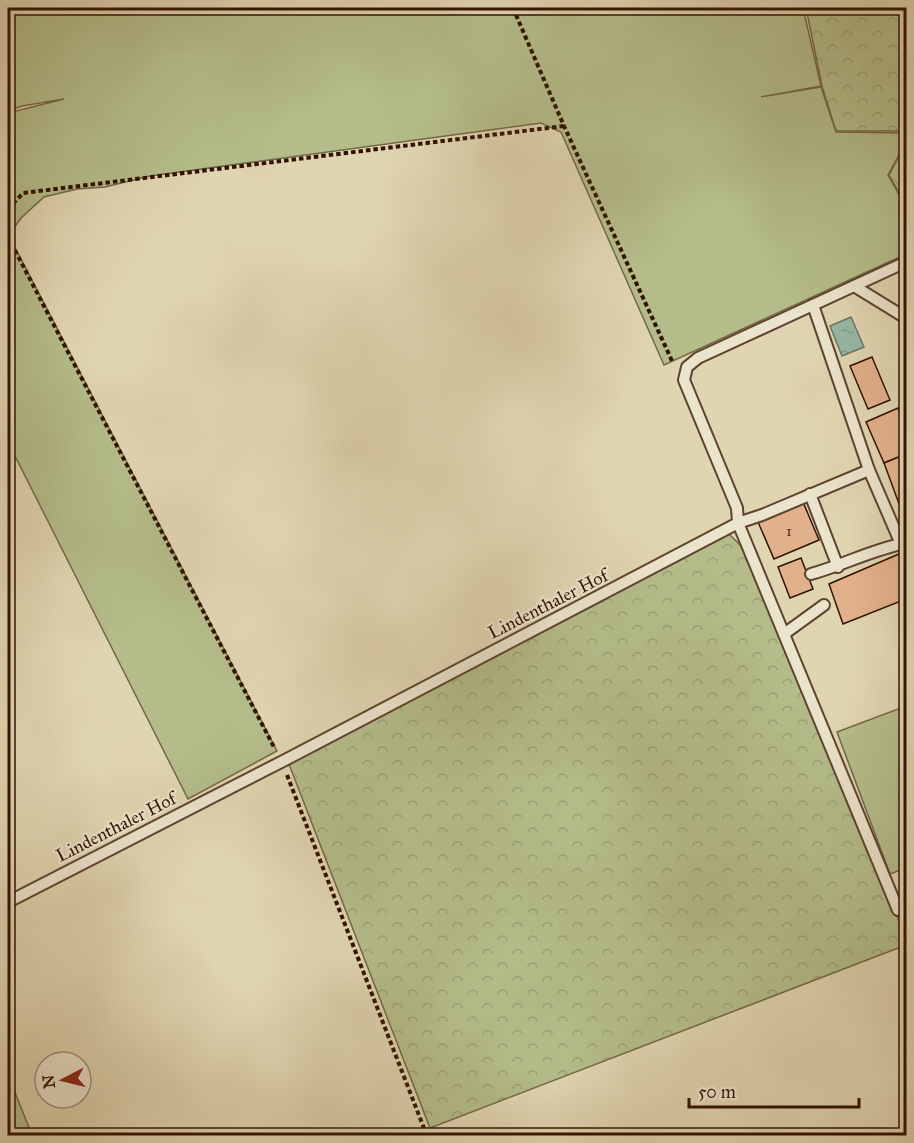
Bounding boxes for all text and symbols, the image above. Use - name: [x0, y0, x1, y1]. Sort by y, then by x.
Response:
- house number: 1: [786, 522, 792, 540]
- street label: Lindenthaler Hof: [484, 563, 614, 644]
- street label: Lindenthaler Hof: [52, 786, 182, 867]
- north arrow: [33, 1050, 93, 1110]
- scale bar: [689, 1071, 858, 1109]
- text: N: [38, 1073, 59, 1090]
- text: 50 m: [698, 1081, 736, 1103]

